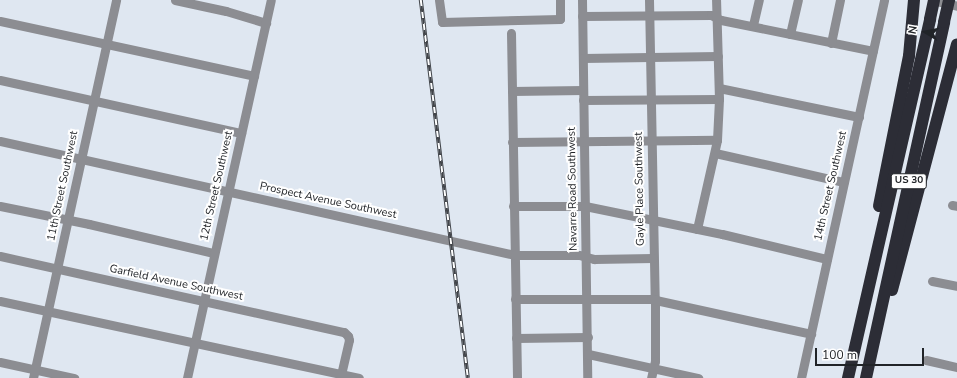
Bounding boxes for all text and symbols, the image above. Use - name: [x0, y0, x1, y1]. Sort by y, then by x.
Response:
- north arrow: [905, 12, 945, 52]
- text: N: [905, 24, 921, 35]
- street label: Navarre Road Southwest: [565, 127, 581, 251]
- street label: 11th Street Southwest: [45, 130, 81, 242]
- street label: 12th Street Southwest: [198, 130, 236, 242]
- street label: 14th Street Southwest: [812, 130, 850, 242]
- street label: Gayle Place Southwest: [632, 132, 648, 246]
- road number: US 30: [890, 173, 928, 189]
- street label: Prospect Avenue Southwest: [258, 180, 398, 222]
- street label: Garfield Avenue Southwest: [108, 262, 244, 304]
- scale bar: [817, 340, 926, 366]
- text: 100 m: [822, 347, 857, 363]

